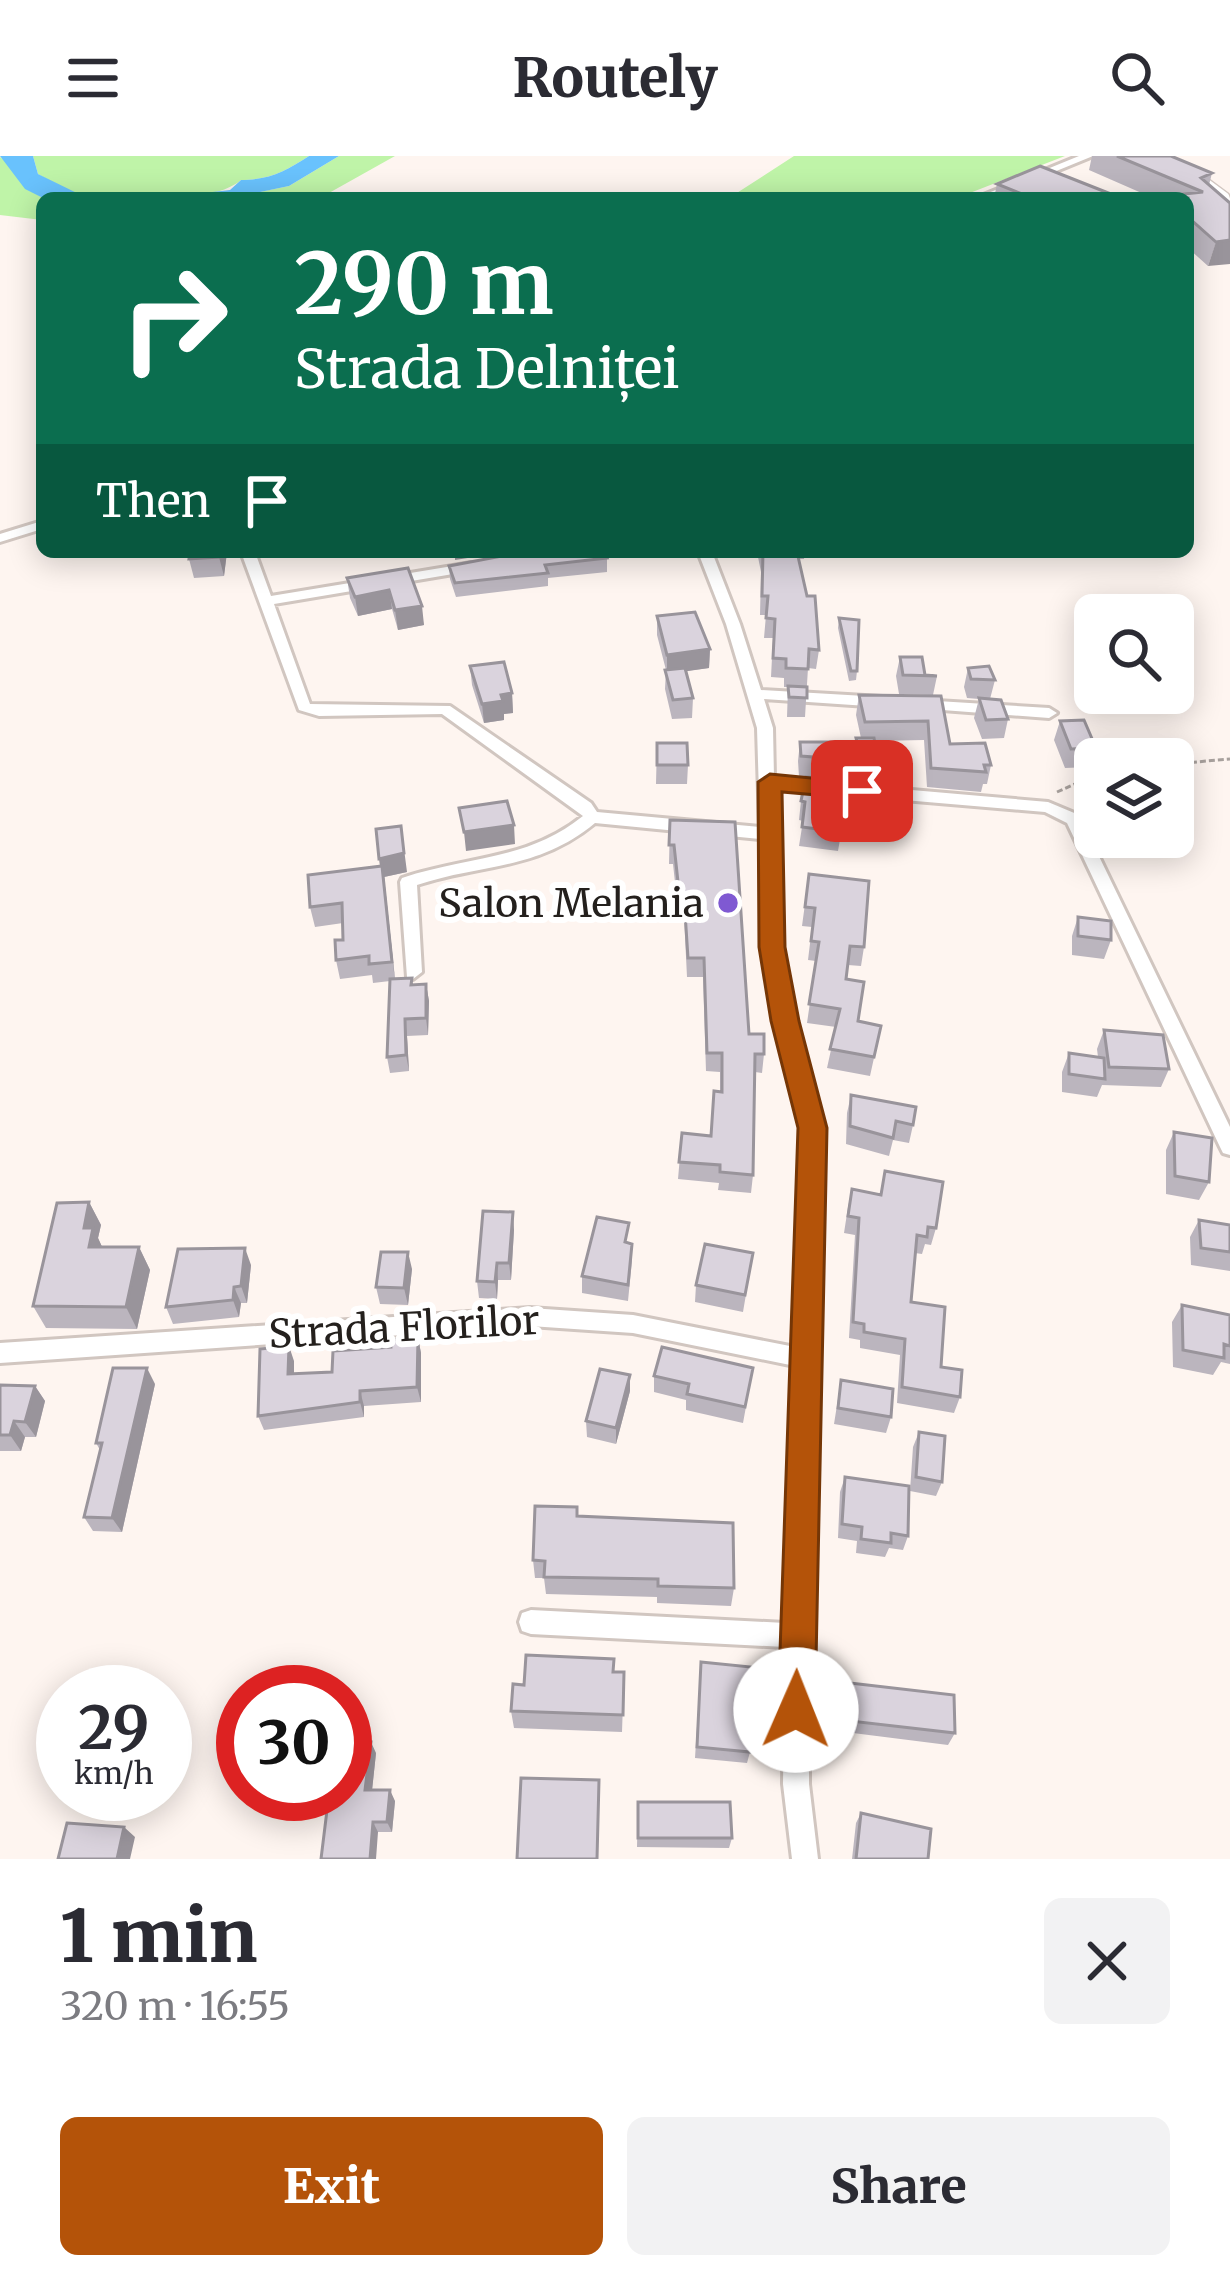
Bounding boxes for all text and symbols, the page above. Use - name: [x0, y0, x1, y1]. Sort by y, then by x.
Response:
- text: Routely: [512, 44, 718, 112]
- icon: menu: [60, 45, 126, 111]
- icon: search: [1104, 45, 1170, 111]
- text: 290 m: [294, 231, 554, 337]
- icon: right: [96, 240, 252, 396]
- text: Strada Delniței: [294, 335, 680, 403]
- icon: arrive: [234, 468, 300, 534]
- text: Then: [96, 473, 210, 529]
- map controls: [1074, 594, 1194, 858]
- button: search: [1074, 594, 1194, 714]
- button: layers: [1074, 738, 1194, 858]
- pin: [811, 740, 913, 842]
- icon: arrive: [829, 758, 895, 824]
- place label: Salon Melania: [438, 879, 704, 928]
- marker: Salon Melania: [715, 890, 741, 916]
- street label: Strada Florilor: [267, 1296, 541, 1359]
- position arrow: [733, 1647, 859, 1773]
- speed limit sign: 30: [216, 1665, 372, 1821]
- text: 29: [78, 1690, 150, 1765]
- text: km/h: [74, 1754, 154, 1792]
- text: 1 min: [60, 1891, 257, 1982]
- button: close: [1044, 1898, 1170, 2024]
- text: 320 m · 16:55: [60, 1982, 290, 2031]
- button: Exit: [60, 2117, 603, 2255]
- button: Share: [627, 2117, 1170, 2255]

